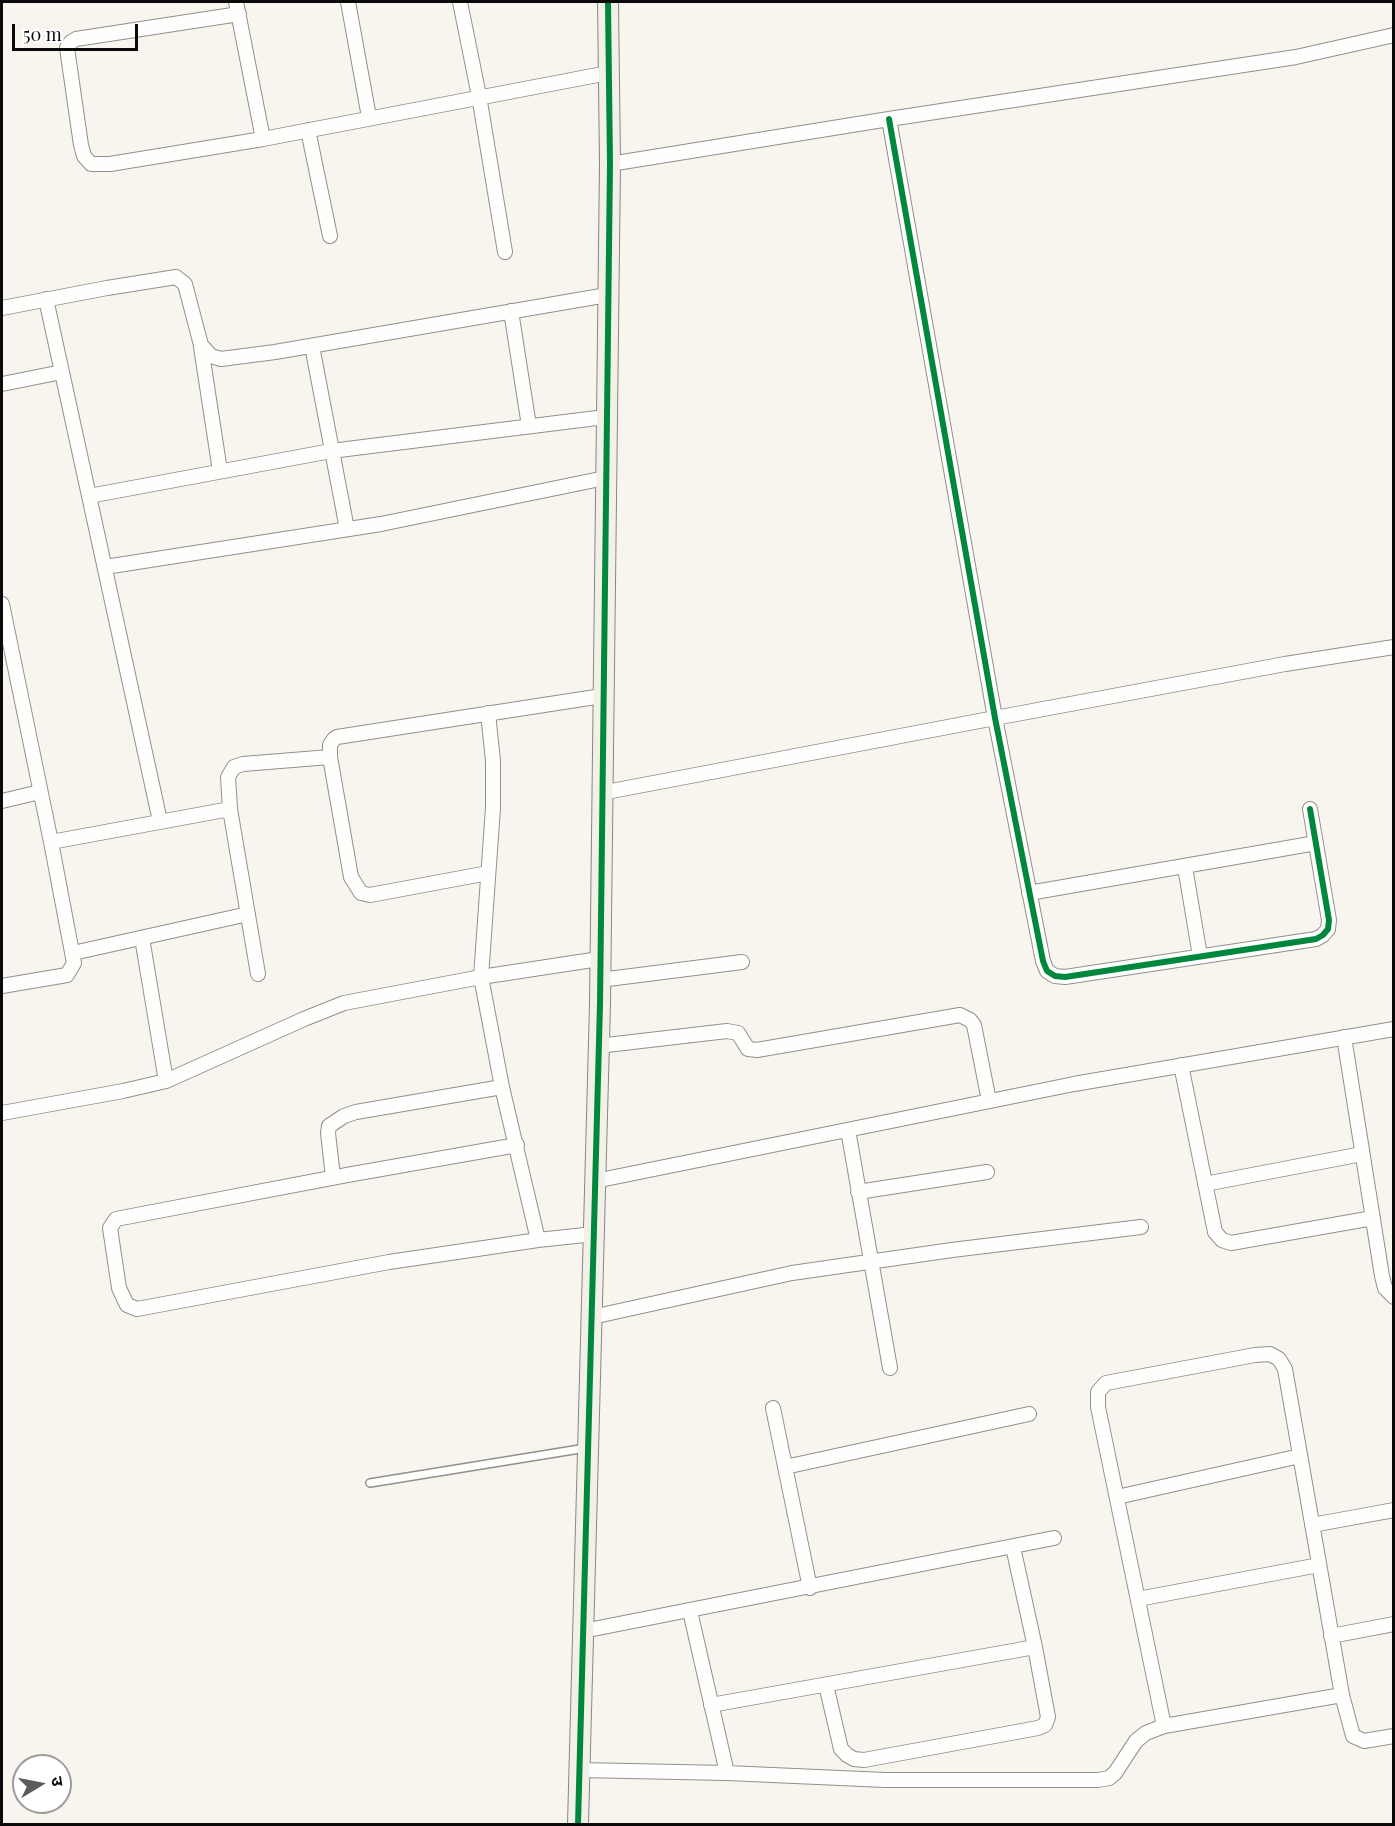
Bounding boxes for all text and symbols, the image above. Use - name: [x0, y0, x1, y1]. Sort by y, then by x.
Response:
- scale bar: [15, 12, 141, 50]
- text: 50 m: [23, 22, 62, 46]
- north arrow: [12, 1754, 72, 1814]
- text: उ: [47, 1775, 69, 1788]

